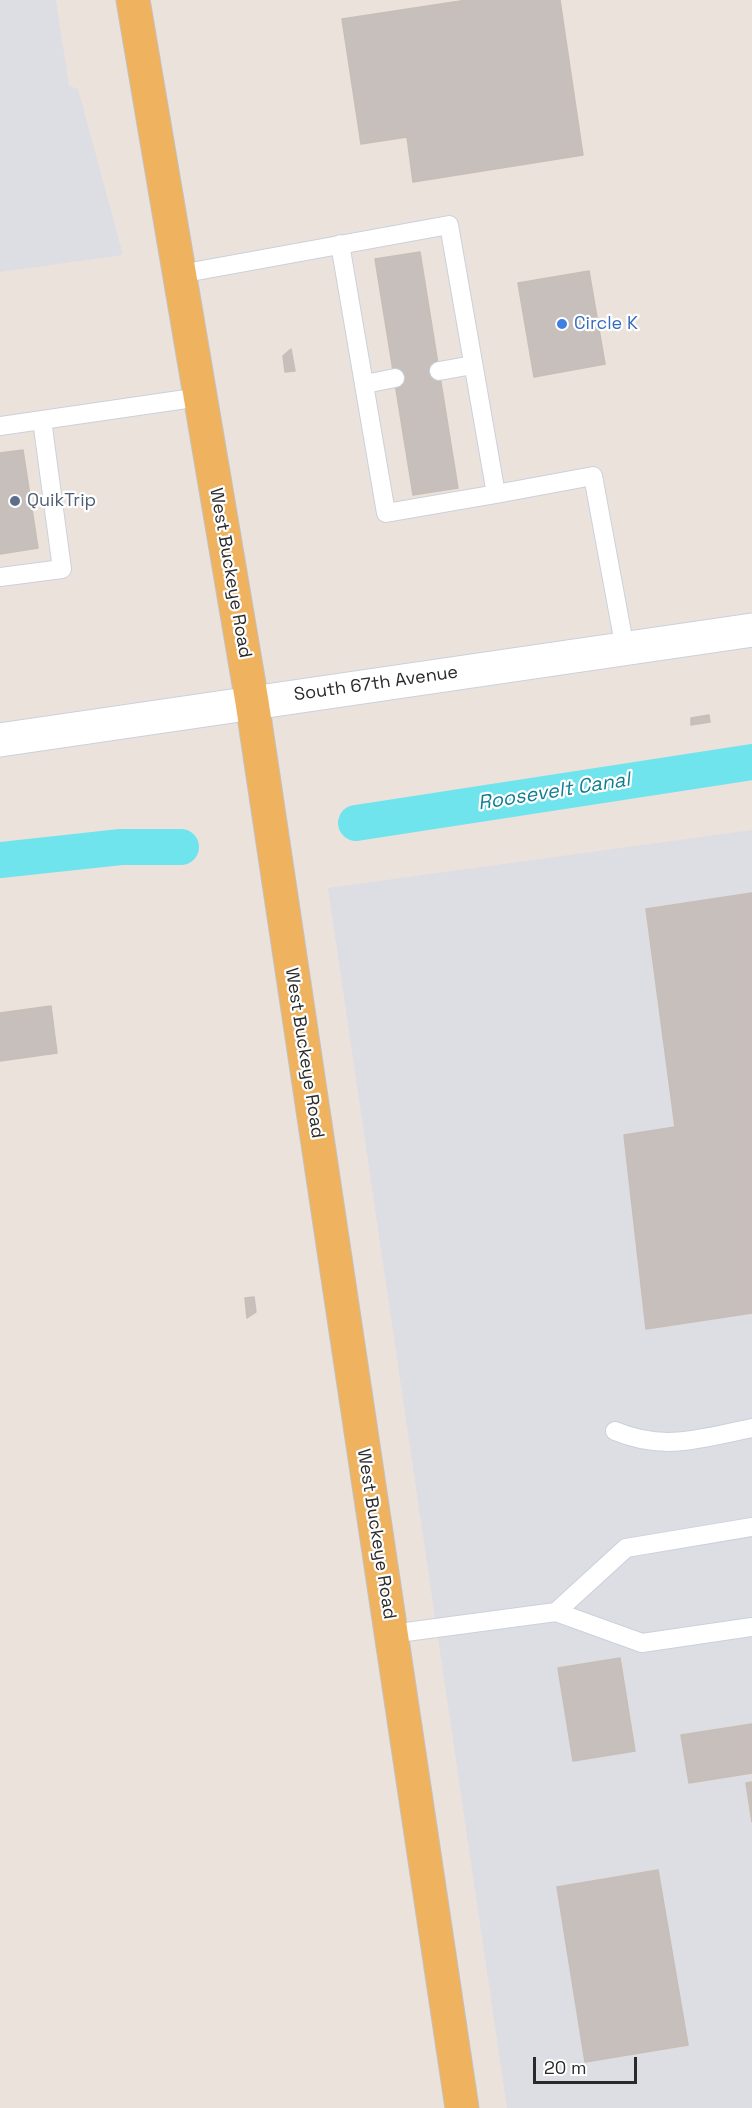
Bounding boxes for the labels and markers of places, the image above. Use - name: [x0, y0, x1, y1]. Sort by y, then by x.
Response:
- place label: Circle K: [574, 313, 638, 335]
- marker: Circle K: [555, 317, 569, 331]
- place label: QuikTrip: [27, 490, 96, 512]
- marker: QuikTrip: [8, 494, 22, 508]

